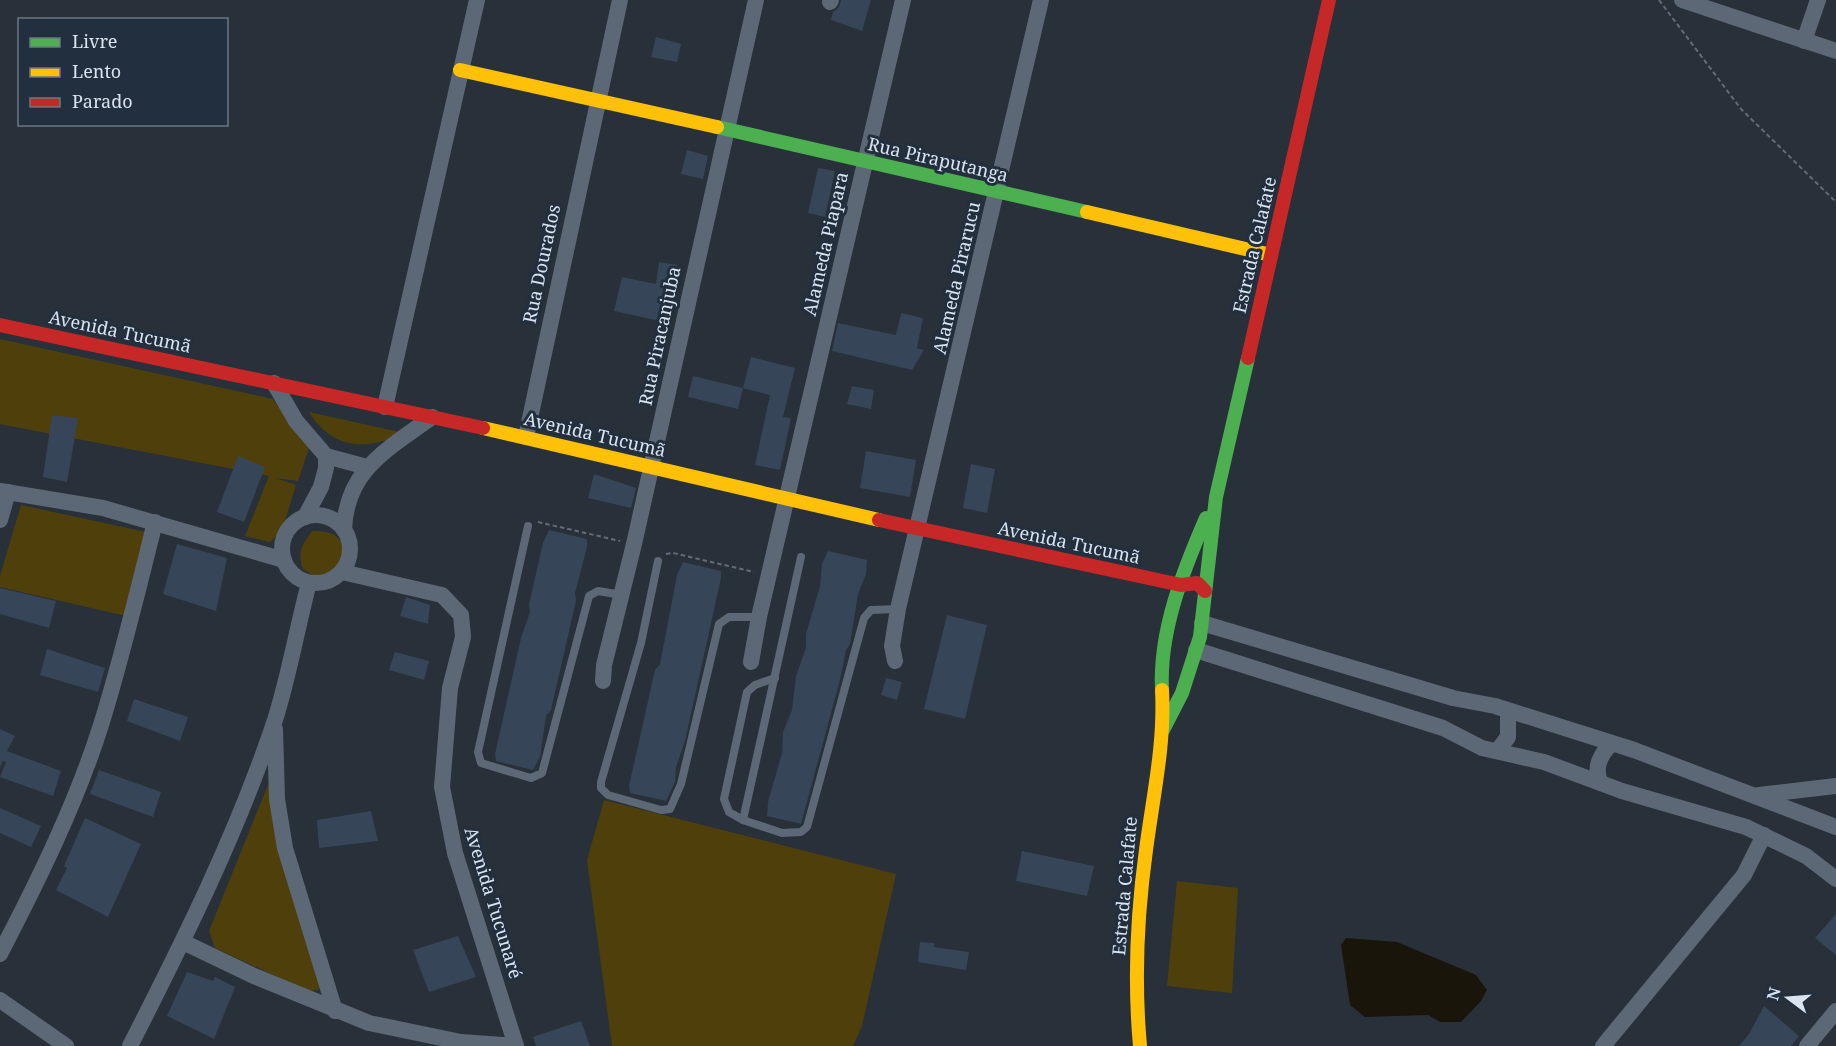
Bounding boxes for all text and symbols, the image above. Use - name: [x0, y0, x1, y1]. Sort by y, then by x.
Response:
- legend: [18, 18, 228, 126]
- text: Livre: [72, 29, 118, 53]
- text: Lento: [72, 59, 121, 83]
- text: Parado: [72, 89, 133, 113]
- street label: Rua Piraputanga: [866, 131, 1011, 187]
- street label: Alameda Piapara: [797, 169, 853, 318]
- street label: Estrada Calafate: [1227, 174, 1281, 315]
- street label: Alameda Pirarucu: [927, 199, 985, 356]
- street label: Rua Dourados: [517, 202, 565, 325]
- street label: Rua Piracanjuba: [633, 264, 685, 408]
- street label: Avenida Tucumã: [47, 304, 194, 358]
- street label: Avenida Tucumã: [522, 406, 668, 462]
- street label: Avenida Tucumã: [996, 515, 1143, 569]
- street label: Estrada Calafate: [1106, 815, 1142, 956]
- street label: Avenida Tucunaré: [459, 824, 528, 982]
- north arrow: [1758, 968, 1818, 1028]
- text: N: [1761, 984, 1786, 1003]

